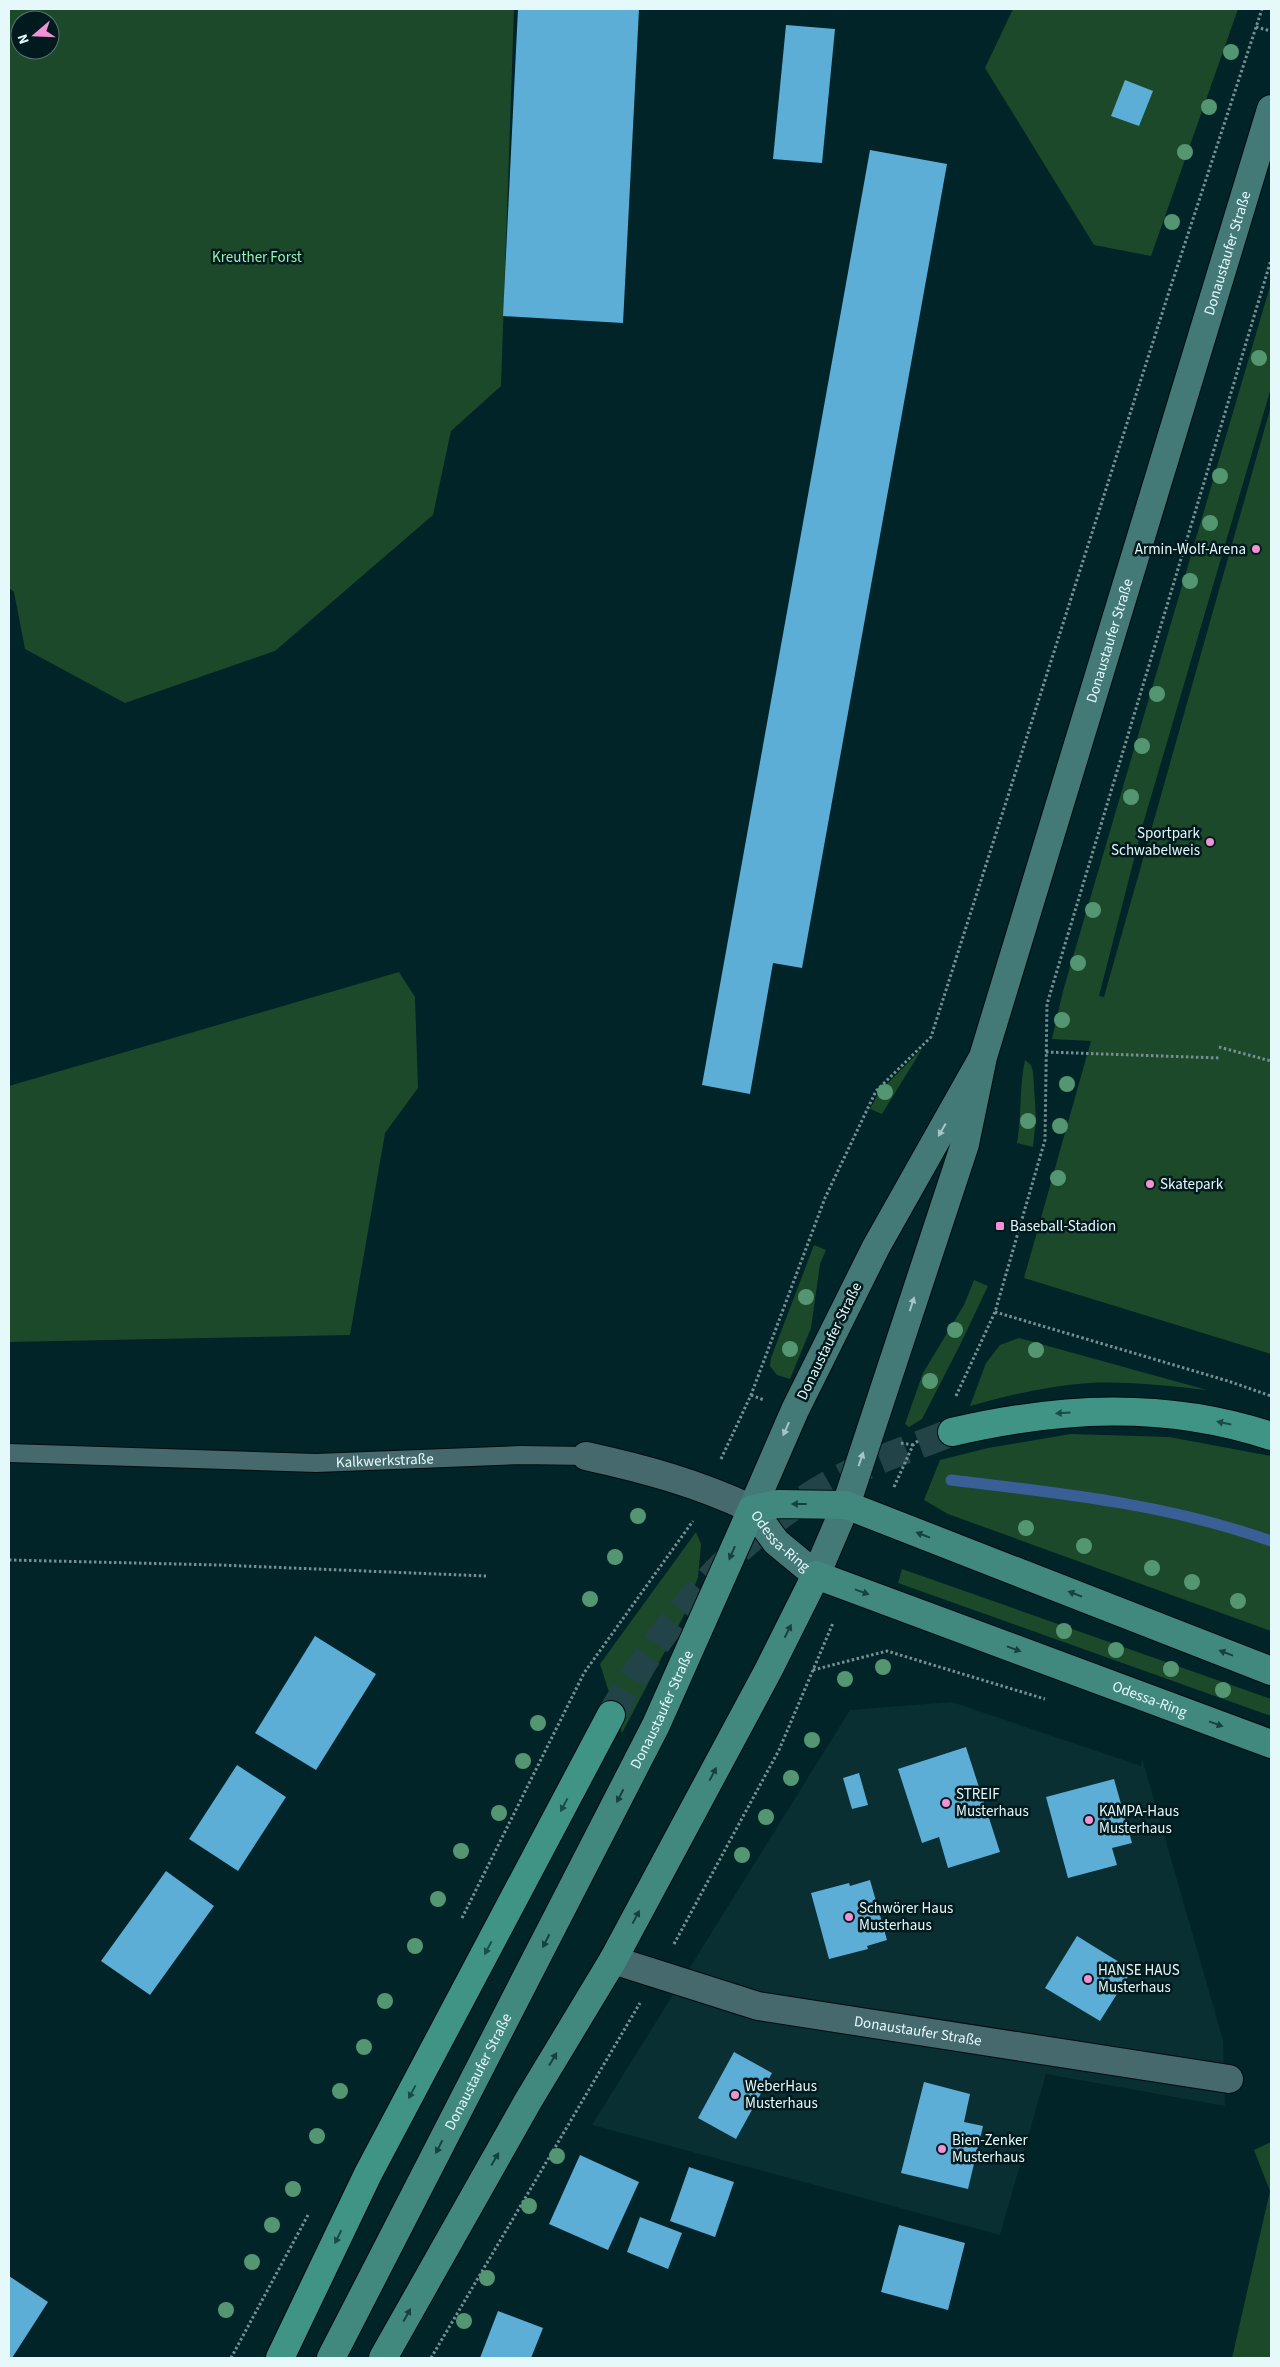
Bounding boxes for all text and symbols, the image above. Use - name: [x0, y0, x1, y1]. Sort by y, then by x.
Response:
- north arrow: [10, 10, 60, 60]
- text: N: [13, 31, 35, 47]
- street label: Donaustaufer Straße: [1199, 188, 1257, 318]
- park label: Kreuther Forst: [212, 247, 302, 268]
- place label: Armin-Wolf-Arena: [1135, 539, 1246, 560]
- marker: Armin-Wolf-Arena: [1250, 543, 1262, 555]
- street label: Donaustaufer Straße: [1081, 576, 1139, 705]
- place label: Sportpark Schwabelweis: [1111, 823, 1201, 861]
- marker: Sportpark Schwabelweis: [1204, 836, 1216, 848]
- one-way arrow: [938, 1123, 946, 1137]
- place label: Skatepark: [1160, 1174, 1224, 1195]
- marker: Skatepark: [1144, 1178, 1156, 1190]
- place label: Baseball-Stadion: [1010, 1216, 1116, 1237]
- marker: Baseball-Stadion: [994, 1220, 1006, 1232]
- street label: Donaustaufer Straße: [792, 1279, 867, 1404]
- one-way arrow: [909, 1297, 917, 1312]
- one-way arrow: [1054, 1409, 1070, 1417]
- one-way arrow: [1216, 1419, 1232, 1427]
- one-way arrow: [782, 1422, 790, 1436]
- street label: Kalkwerkstraße: [335, 1448, 434, 1473]
- one-way arrow: [858, 1451, 866, 1466]
- one-way arrow: [790, 1500, 806, 1508]
- street label: Odessa-Ring: [745, 1506, 815, 1577]
- one-way arrow: [915, 1531, 930, 1539]
- one-way arrow: [728, 1546, 736, 1560]
- one-way arrow: [855, 1588, 870, 1596]
- one-way arrow: [1067, 1590, 1082, 1597]
- one-way arrow: [784, 1623, 792, 1638]
- one-way arrow: [1007, 1645, 1022, 1653]
- street label: Donaustaufer Straße: [625, 1647, 699, 1773]
- one-way arrow: [1219, 1649, 1233, 1657]
- street label: Odessa-Ring: [1109, 1676, 1190, 1723]
- one-way arrow: [1208, 1721, 1223, 1728]
- one-way arrow: [709, 1767, 717, 1782]
- place label: STREIF Musterhaus: [956, 1784, 1029, 1822]
- one-way arrow: [616, 1789, 624, 1803]
- one-way arrow: [560, 1797, 568, 1812]
- marker: STREIF Musterhaus: [940, 1797, 952, 1809]
- place label: KAMPA-Haus Musterhaus: [1099, 1801, 1179, 1839]
- marker: KAMPA-Haus Musterhaus: [1083, 1814, 1095, 1826]
- place label: Schwörer Haus Musterhaus: [859, 1898, 953, 1936]
- one-way arrow: [632, 1910, 640, 1925]
- marker: Schwörer Haus Musterhaus: [843, 1911, 855, 1923]
- one-way arrow: [542, 1933, 550, 1948]
- one-way arrow: [484, 1941, 492, 1956]
- place label: HANSE HAUS Musterhaus: [1098, 1960, 1180, 1998]
- marker: HANSE HAUS Musterhaus: [1082, 1973, 1094, 1985]
- street label: Donaustaufer Straße: [440, 2010, 517, 2134]
- street label: Donaustaufer Straße: [853, 2011, 983, 2052]
- one-way arrow: [549, 2052, 558, 2065]
- place label: WeberHaus Musterhaus: [745, 2076, 818, 2114]
- one-way arrow: [408, 2085, 416, 2099]
- marker: WeberHaus Musterhaus: [729, 2089, 741, 2101]
- place label: Bien-Zenker Musterhaus: [952, 2130, 1029, 2168]
- one-way arrow: [435, 2140, 443, 2155]
- marker: Bien-Zenker Musterhaus: [936, 2143, 948, 2155]
- one-way arrow: [491, 2151, 499, 2166]
- one-way arrow: [334, 2230, 342, 2244]
- one-way arrow: [402, 2309, 411, 2322]

